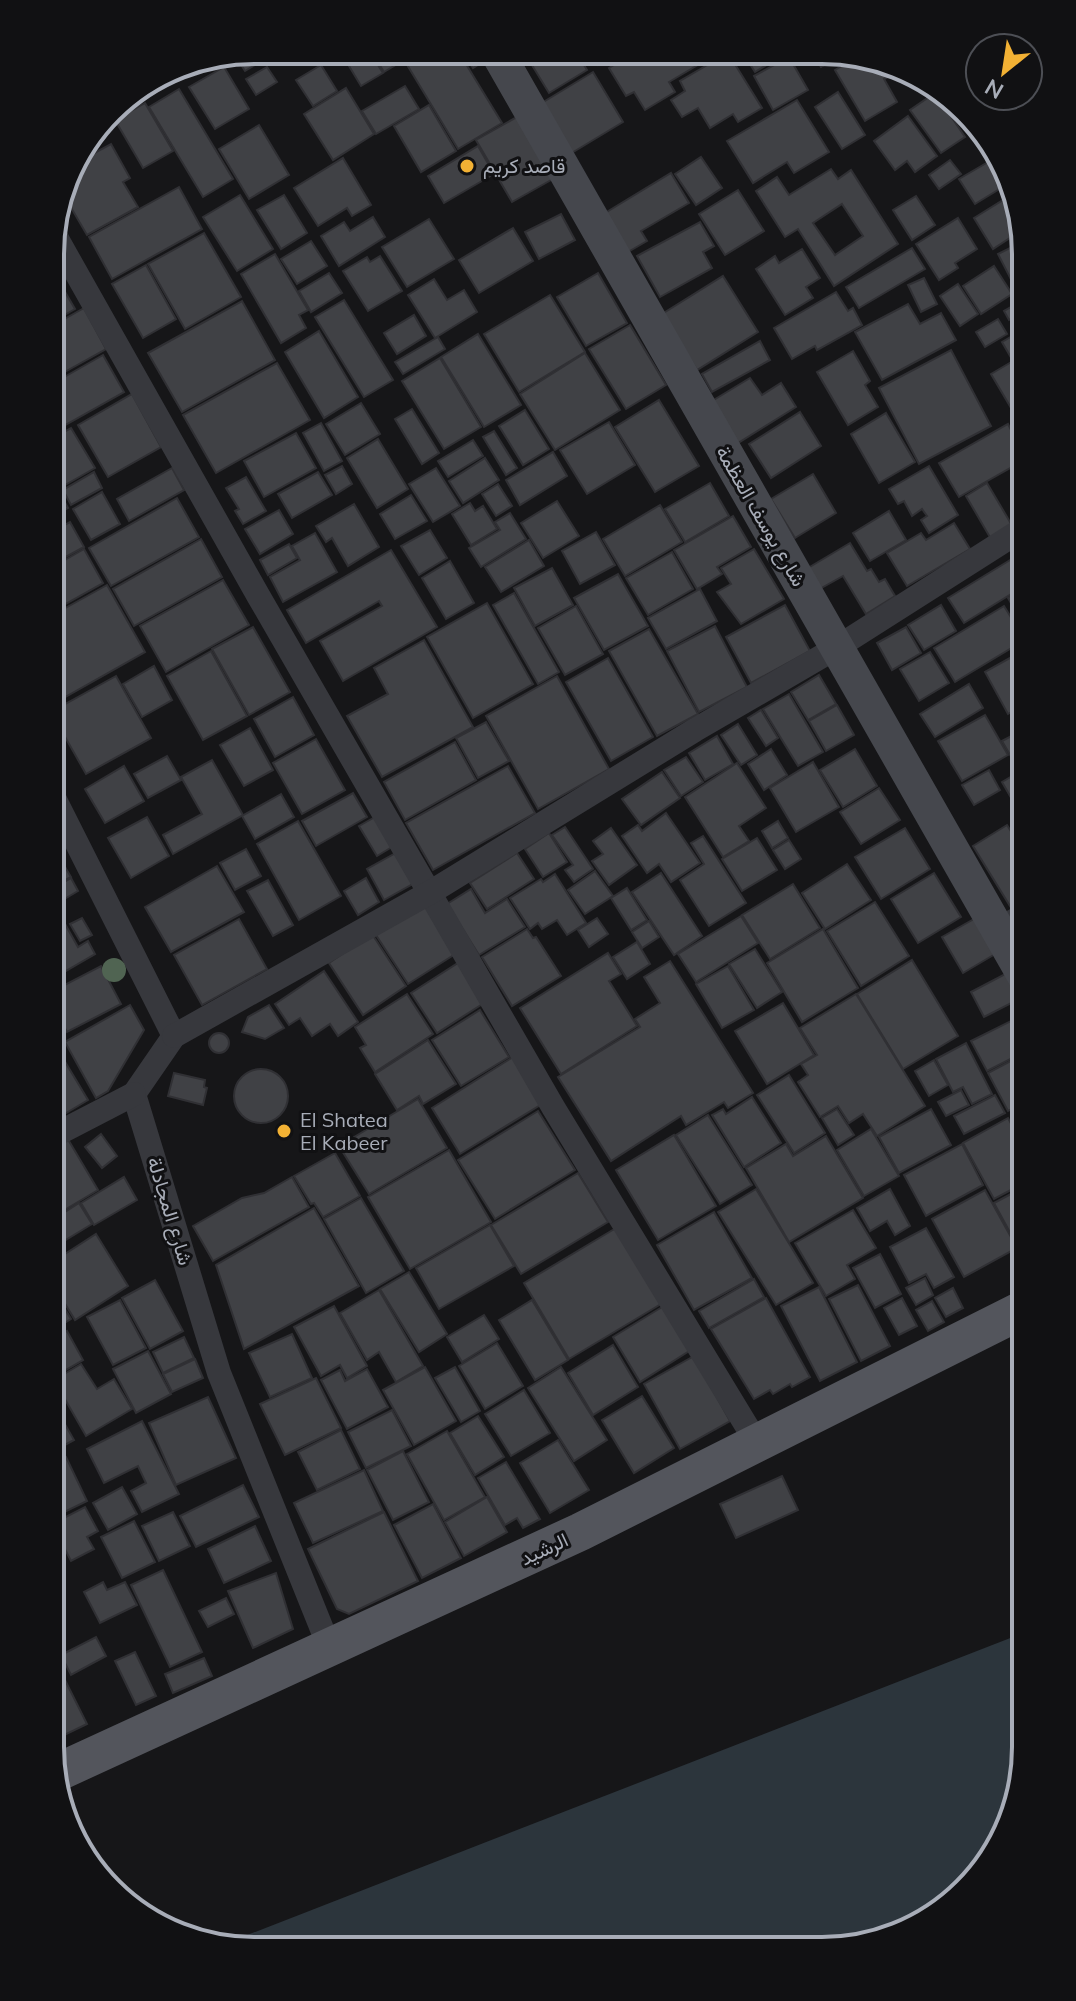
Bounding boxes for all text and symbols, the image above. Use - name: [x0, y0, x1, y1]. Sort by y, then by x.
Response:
- north arrow: [964, 32, 1044, 112]
- text: N: [980, 73, 1008, 106]
- place label: قاصد كريم: [483, 153, 565, 179]
- marker: قاصد كريم: [458, 157, 476, 175]
- street label: شارع يوسف العظمة: [709, 441, 812, 592]
- place label: El Shatea El Kabeer: [300, 1107, 388, 1155]
- marker: El Shatea El Kabeer: [275, 1122, 293, 1140]
- street label: شارع المجادلة: [140, 1154, 199, 1269]
- street label: الرشيد: [516, 1527, 572, 1571]

